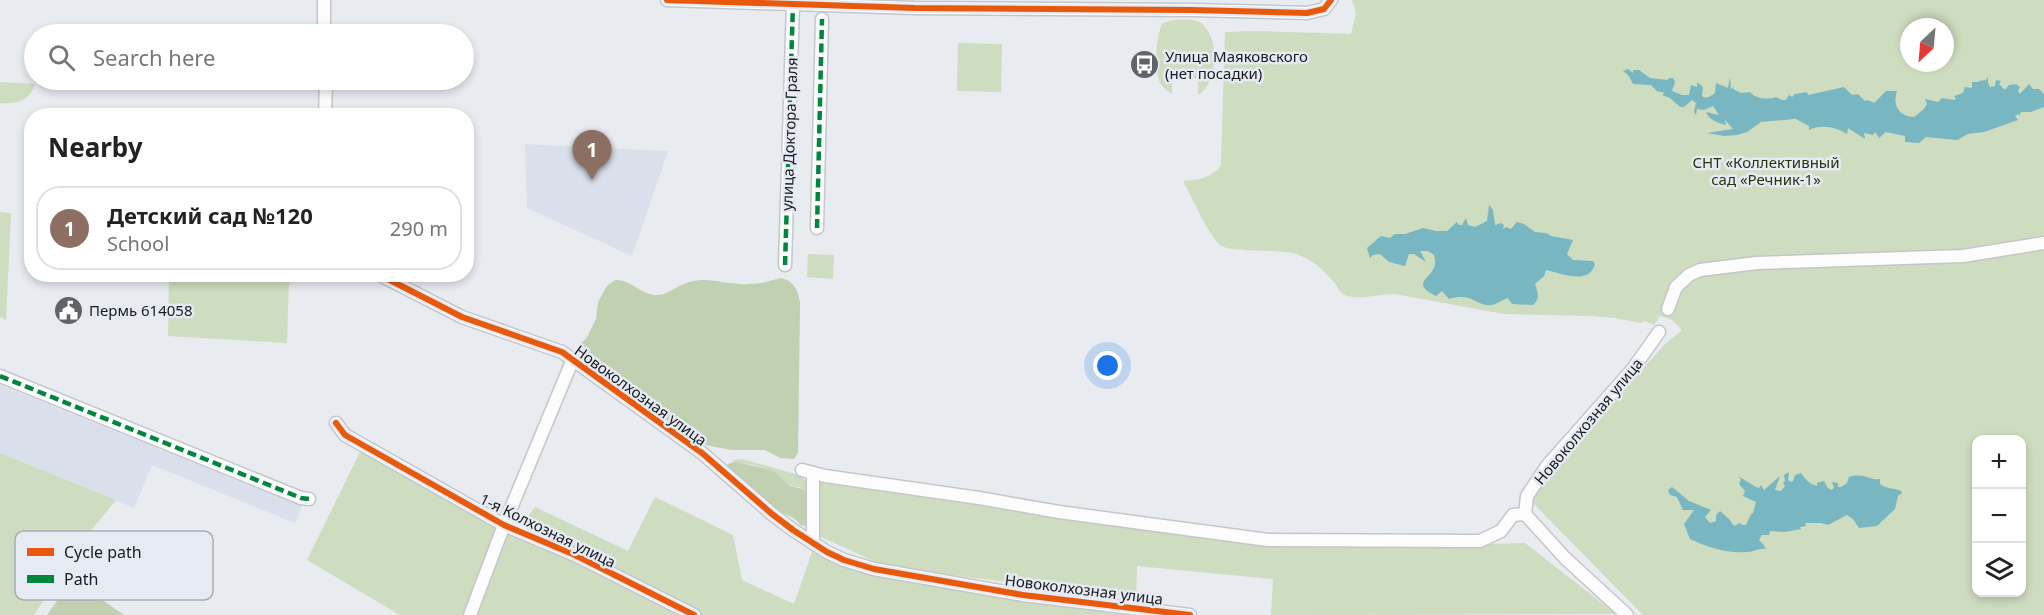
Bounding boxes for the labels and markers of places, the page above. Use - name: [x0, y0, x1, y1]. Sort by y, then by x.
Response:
- place label: Улица Маяковского (нет посадки): [1165, 46, 1308, 83]
- bus stop icon: Улица Маяковского (нет посадки): [1128, 49, 1160, 81]
- pin: 1: [572, 130, 612, 180]
- public building icon: Пермь 614058: [52, 294, 84, 326]
- place label: Пермь 614058: [89, 300, 192, 320]

